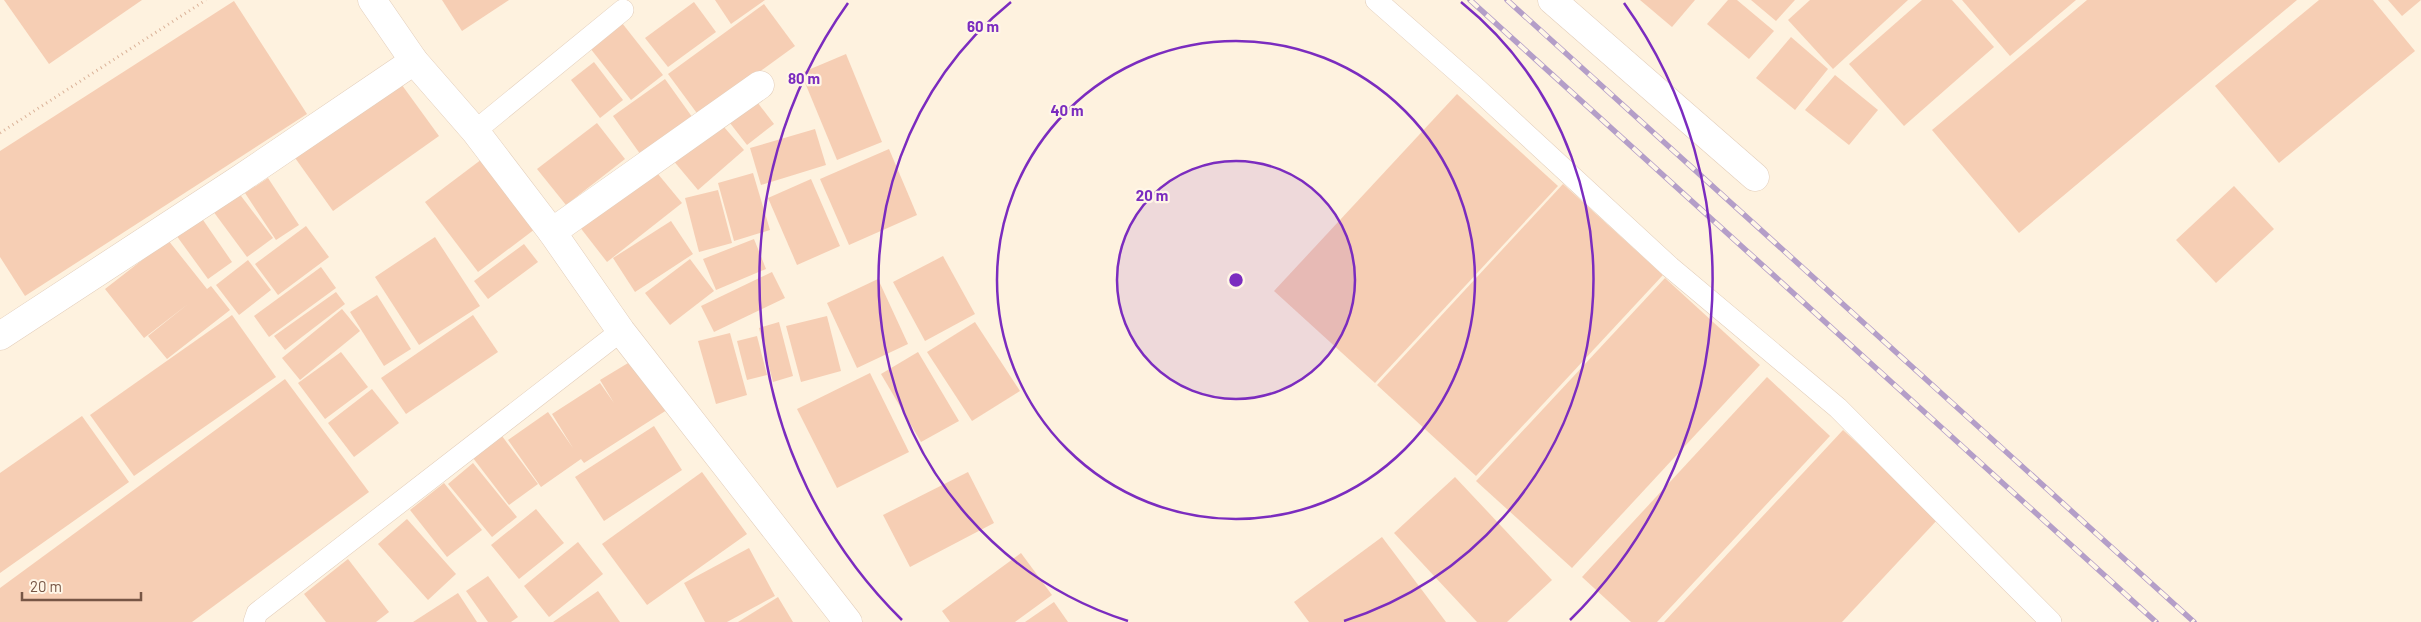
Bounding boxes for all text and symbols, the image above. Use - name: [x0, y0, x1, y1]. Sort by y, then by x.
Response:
- text: 60 m: [967, 17, 999, 35]
- text: 80 m: [788, 69, 820, 87]
- text: 40 m: [1050, 101, 1084, 119]
- text: 20 m: [1136, 186, 1168, 204]
- centre of rings: [1227, 271, 1245, 289]
- scale bar: [22, 570, 141, 602]
- text: 20 m: [30, 577, 62, 595]

